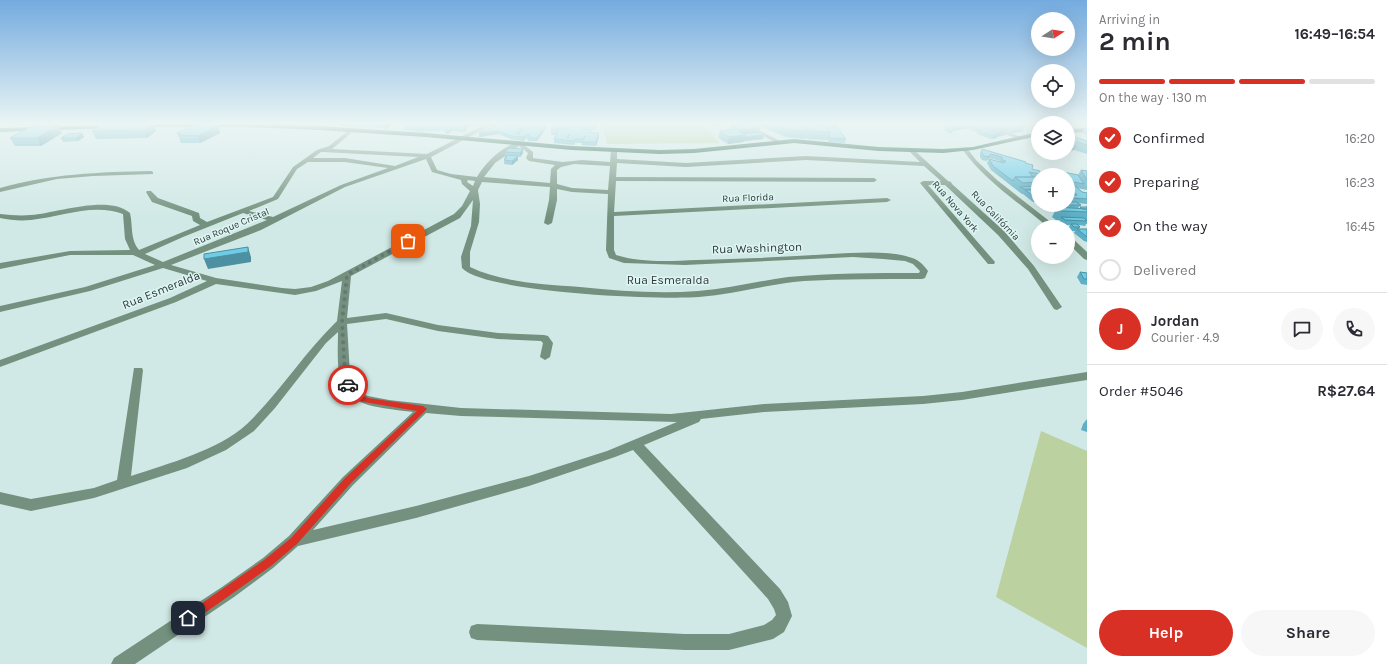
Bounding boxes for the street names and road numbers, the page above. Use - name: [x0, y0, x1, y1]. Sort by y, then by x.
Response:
- street label: Rua Nova York: [929, 178, 981, 235]
- street label: Rua Califórnia: [969, 188, 1022, 243]
- street label: Rua Florida: [722, 191, 774, 205]
- street label: Rua Roque Cristal: [192, 206, 271, 248]
- street label: Rua Washington: [712, 239, 802, 257]
- street label: Rua Esmeralda: [120, 268, 202, 312]
- street label: Rua Esmeralda: [627, 273, 709, 287]

